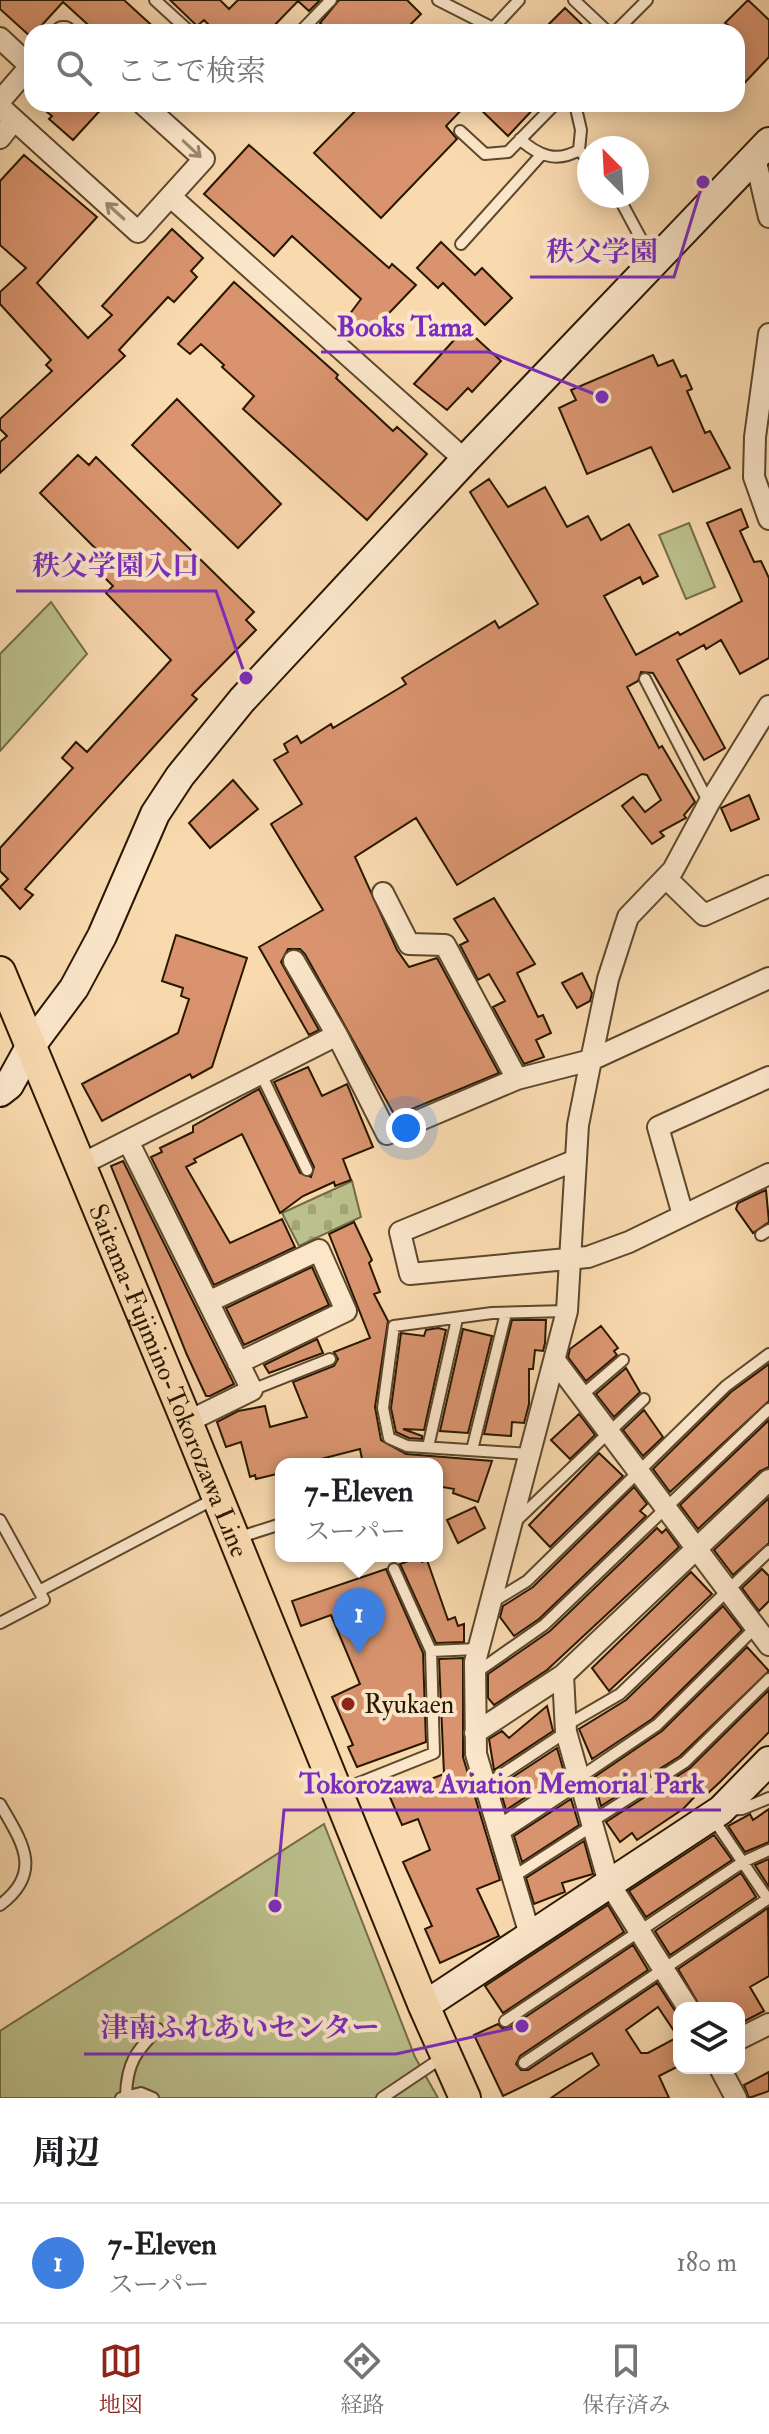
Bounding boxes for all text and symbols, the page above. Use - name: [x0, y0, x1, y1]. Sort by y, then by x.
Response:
- search box: [24, 24, 745, 112]
- icon: search: [52, 46, 96, 90]
- text: ここで検索: [116, 53, 266, 90]
- north arrow: [577, 136, 649, 208]
- one-way arrow: [182, 139, 202, 158]
- one-way arrow: [106, 203, 126, 221]
- callout: 秩父学園: [530, 225, 674, 277]
- text: 秩父学園: [546, 235, 658, 270]
- callout: Books Tama: [321, 300, 489, 352]
- text: Books Tama: [337, 310, 475, 345]
- callout: 秩父学園入口: [16, 539, 216, 591]
- text: 秩父学園入口: [32, 549, 200, 584]
- your location: [386, 1108, 426, 1148]
- street label: Saitama-Fujimino-Tokorozawa Line: [81, 1199, 255, 1562]
- popup: [275, 1458, 443, 1562]
- text: 7-Eleven: [305, 1473, 413, 1510]
- text: スーパー: [305, 1516, 406, 1548]
- pin: 1: [333, 1588, 385, 1654]
- place label: Ryukaen: [364, 1689, 454, 1721]
- marker: Ryukaen: [339, 1695, 357, 1713]
- callout: Tokorozawa Aviation Memorial Park: [284, 1758, 721, 1810]
- text: Tokorozawa Aviation Memorial Park: [298, 1767, 705, 1802]
- callout: 津南ふれあいセンター: [84, 2002, 396, 2054]
- map controls: [673, 2002, 745, 2074]
- button: layers: [673, 2002, 745, 2074]
- text: 津南ふれあいセンター: [101, 2011, 379, 2046]
- text: 周辺: [32, 2132, 100, 2175]
- text: 7-Eleven: [108, 2226, 217, 2263]
- text: 1: [53, 2247, 63, 2279]
- text: 180 m: [677, 2247, 737, 2279]
- text: スーパー: [108, 2269, 209, 2301]
- tab: 地図: [99, 2339, 143, 2419]
- tab: 経路: [340, 2339, 384, 2419]
- tab: 保存済み: [582, 2339, 670, 2419]

